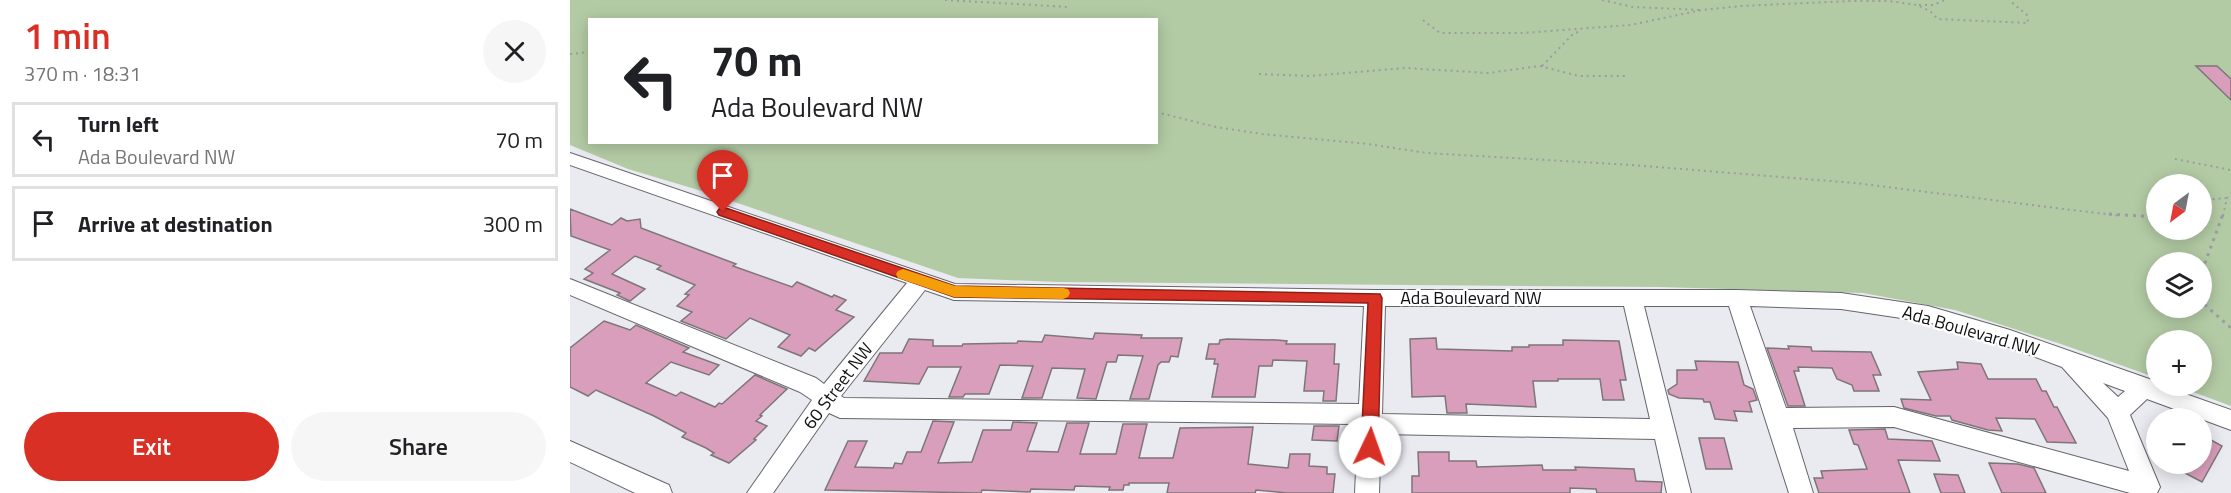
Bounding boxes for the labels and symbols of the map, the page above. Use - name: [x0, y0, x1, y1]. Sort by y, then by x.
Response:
- pin: [697, 150, 748, 212]
- north arrow: [2146, 174, 2212, 240]
- street label: Ada Boulevard NW: [1400, 284, 1542, 311]
- street label: Ada Boulevard NW: [1899, 298, 2043, 363]
- street label: 60 Street NW: [796, 337, 879, 435]
- position arrow: [1338, 415, 1402, 479]

